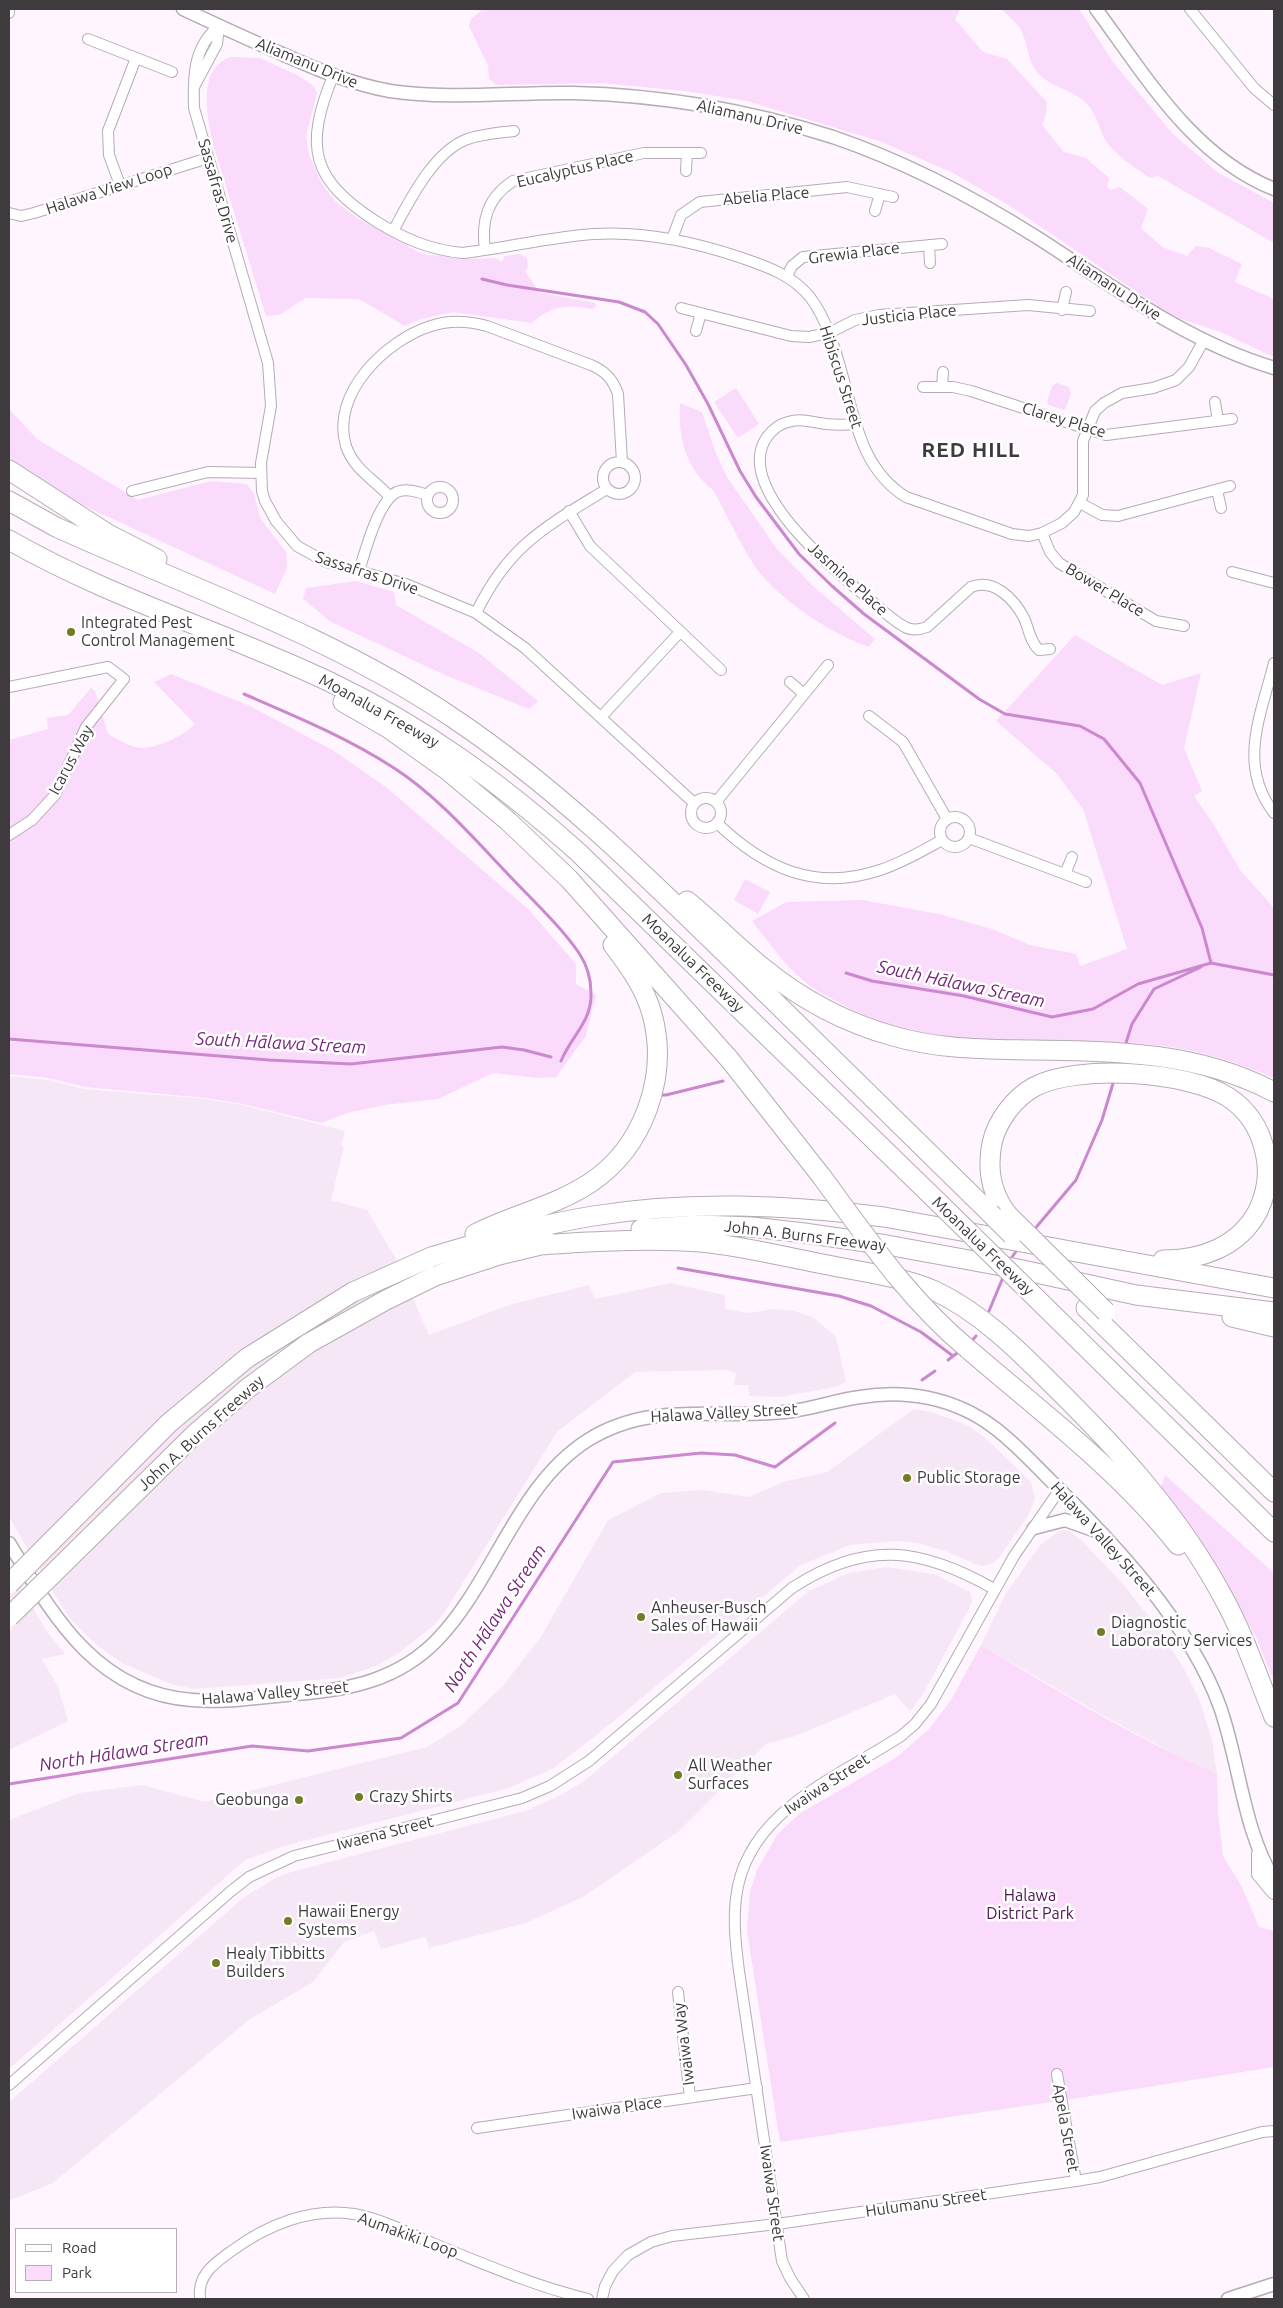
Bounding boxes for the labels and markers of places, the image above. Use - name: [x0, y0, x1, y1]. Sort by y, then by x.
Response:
- place label: Integrated Pest Control Management: [81, 613, 234, 651]
- marker: Integrated Pest Control Management: [65, 626, 77, 638]
- place label: Public Storage: [917, 1468, 1021, 1488]
- marker: Public Storage: [901, 1472, 913, 1484]
- place label: Anheuser-Busch Sales of Hawaii: [651, 1598, 767, 1636]
- marker: Anheuser-Busch Sales of Hawaii: [635, 1611, 647, 1623]
- place label: Diagnostic Laboratory Services: [1111, 1613, 1252, 1651]
- marker: Diagnostic Laboratory Services: [1095, 1626, 1107, 1638]
- place label: All Weather Surfaces: [688, 1756, 772, 1794]
- marker: All Weather Surfaces: [672, 1769, 684, 1781]
- place label: Crazy Shirts: [369, 1787, 453, 1807]
- place label: Geobunga: [215, 1790, 289, 1810]
- marker: Crazy Shirts: [353, 1791, 365, 1803]
- marker: Geobunga: [293, 1794, 305, 1806]
- place label: Hawaii Energy Systems: [298, 1902, 399, 1940]
- marker: Hawaii Energy Systems: [282, 1915, 294, 1927]
- place label: Healy Tibbitts Builders: [226, 1944, 325, 1982]
- marker: Healy Tibbitts Builders: [210, 1957, 222, 1969]

